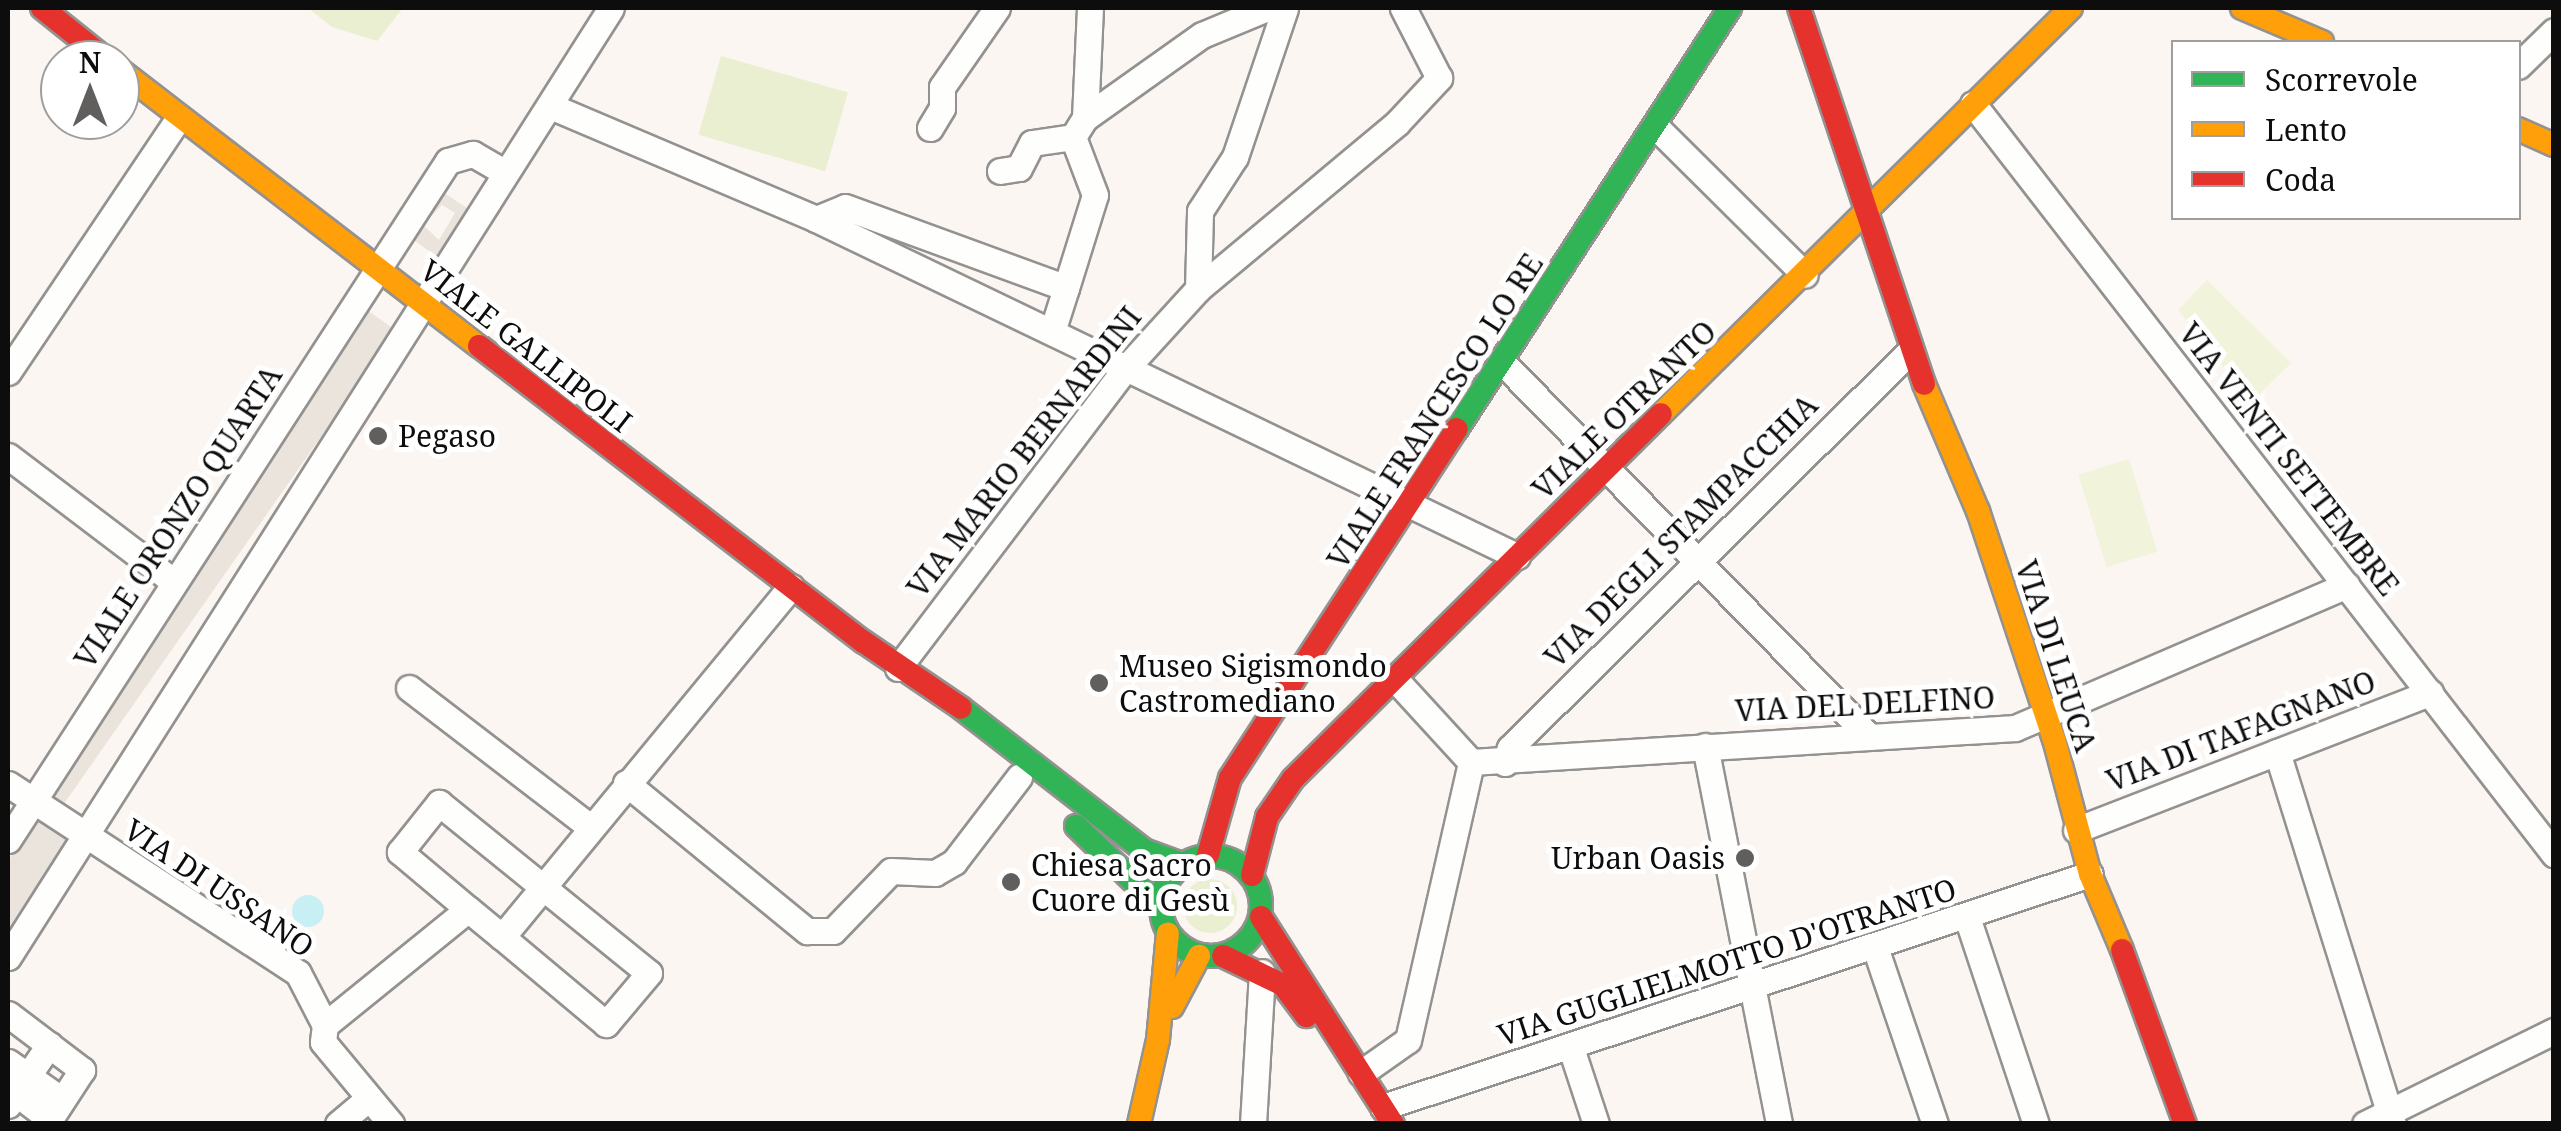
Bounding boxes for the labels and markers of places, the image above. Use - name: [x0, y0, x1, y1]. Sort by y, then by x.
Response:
- place label: Pegaso: [398, 418, 496, 454]
- marker: Pegaso: [367, 425, 389, 447]
- place label: Museo Sigismondo Castromediano: [1119, 648, 1387, 718]
- marker: Museo Sigismondo Castromediano: [1088, 672, 1110, 694]
- place label: Urban Oasis: [1551, 840, 1725, 876]
- place label: Chiesa Sacro Cuore di Gesù: [1031, 847, 1230, 918]
- marker: Urban Oasis: [1734, 847, 1756, 869]
- marker: Chiesa Sacro Cuore di Gesù: [1000, 871, 1022, 893]

